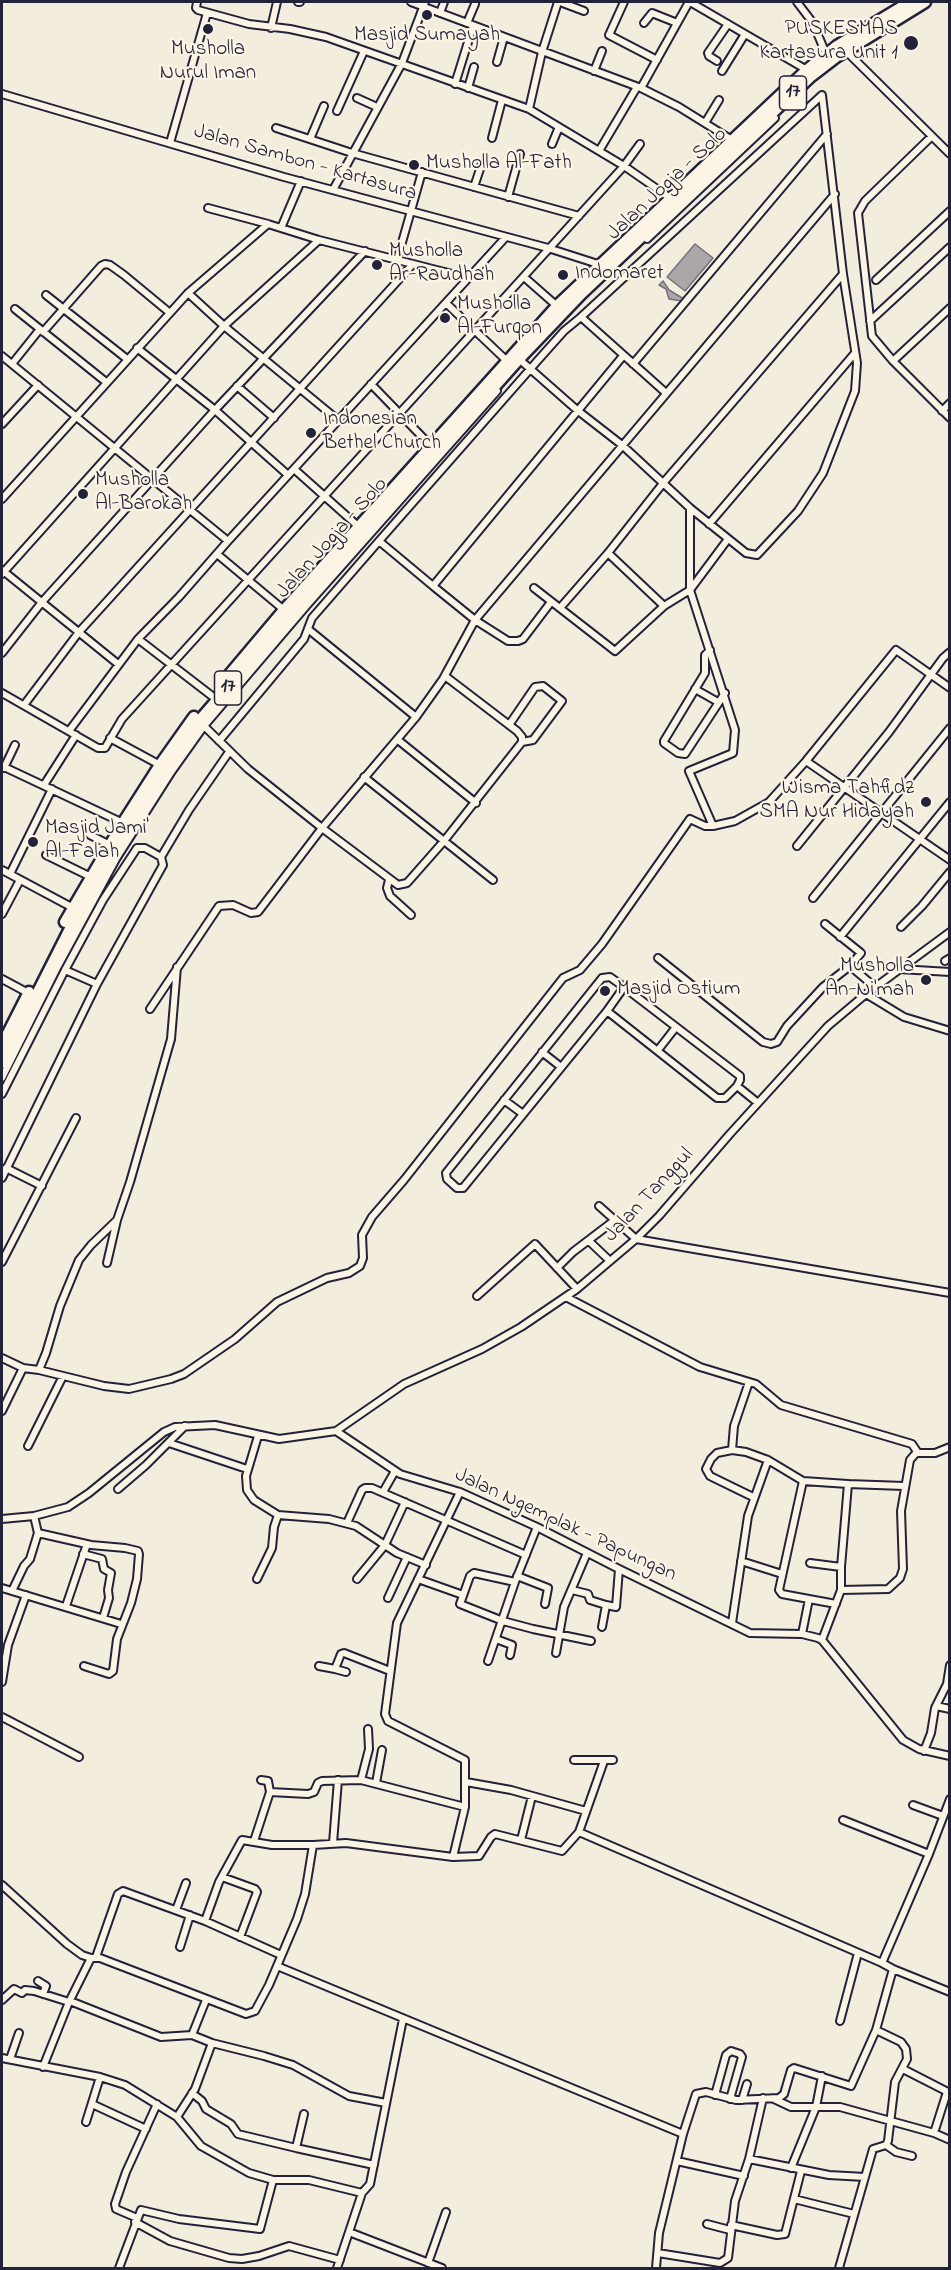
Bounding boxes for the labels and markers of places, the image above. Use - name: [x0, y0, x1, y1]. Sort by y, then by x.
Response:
- marker: Masjid Sumayah: [420, 8, 434, 22]
- place label: PUSKESMAS Kartasura Unit 1: [759, 18, 898, 68]
- marker: Musholla Nurul Iman: [201, 22, 215, 36]
- place label: Masjid Sumayah: [354, 24, 500, 50]
- marker: PUSKESMAS Kartasura Unit 1: [902, 34, 920, 52]
- place label: Musholla Nurul Iman: [160, 38, 256, 88]
- place label: Musholla Al-Fath: [426, 152, 572, 178]
- marker: Musholla Al-Fath: [407, 158, 421, 172]
- place label: Musholla Ar-Raudhah: [389, 240, 494, 290]
- marker: Musholla Ar-Raudhah: [370, 258, 384, 272]
- place label: Indomaret: [575, 262, 664, 288]
- marker: Indomaret: [556, 268, 570, 282]
- place label: Musholla Al-Furqon: [457, 293, 542, 343]
- marker: Musholla Al-Furqon: [438, 311, 452, 325]
- place label: Indonesian Bethel Church: [323, 408, 441, 458]
- marker: Indonesian Bethel Church: [304, 426, 318, 440]
- place label: Musholla Al-Barokah: [95, 469, 192, 519]
- marker: Musholla Al-Barokah: [76, 487, 90, 501]
- place label: Wisma Tahfidz SMA Nur Hidayah: [760, 777, 914, 827]
- marker: Wisma Tahfidz SMA Nur Hidayah: [919, 795, 933, 809]
- place label: Masjid Jami' Al-Falah: [45, 817, 149, 867]
- marker: Masjid Jami' Al-Falah: [26, 835, 40, 849]
- place label: Musholla An-Ni'mah: [825, 955, 914, 1005]
- marker: Musholla An-Ni'mah: [919, 973, 933, 987]
- place label: Masjid Ostium: [617, 978, 740, 1004]
- marker: Masjid Ostium: [598, 984, 612, 998]

